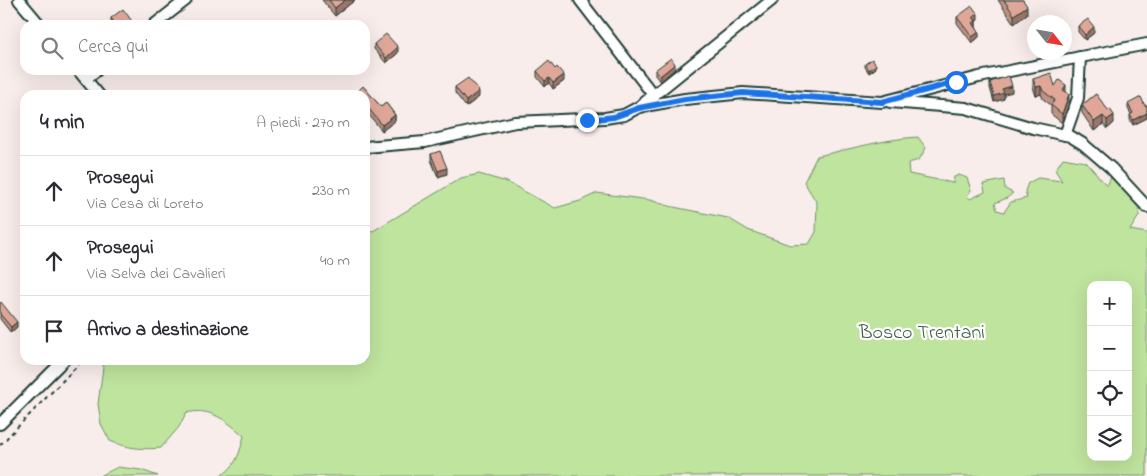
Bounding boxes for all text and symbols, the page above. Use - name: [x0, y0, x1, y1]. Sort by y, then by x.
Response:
- north arrow: [1027, 15, 1072, 60]
- search box: [20, 20, 370, 75]
- icon: search: [38, 34, 66, 62]
- text: Cerca qui: [78, 34, 148, 61]
- route start: [945, 71, 968, 94]
- text: 4 min: [40, 108, 84, 138]
- route end: [576, 109, 599, 132]
- text: A piedi · 270 m: [256, 111, 350, 135]
- text: Prosegui: [87, 165, 154, 192]
- icon: ahead: [40, 177, 68, 205]
- text: 230 m: [312, 179, 350, 203]
- text: Via Cesa di Loreto: [87, 192, 204, 216]
- text: Prosegui: [87, 235, 154, 262]
- icon: ahead: [40, 247, 68, 275]
- text: 40 m: [320, 249, 350, 273]
- text: Via Selva dei Cavalieri: [87, 262, 226, 286]
- map controls: [1087, 281, 1132, 461]
- button: +: [1087, 281, 1132, 326]
- icon: arrive: [40, 317, 68, 345]
- text: Arrivo a destinazione: [87, 317, 248, 344]
- park label: Bosco Trentani: [858, 319, 985, 348]
- button: −: [1087, 326, 1132, 371]
- button: locate: [1087, 371, 1132, 416]
- button: layers: [1087, 416, 1132, 461]

